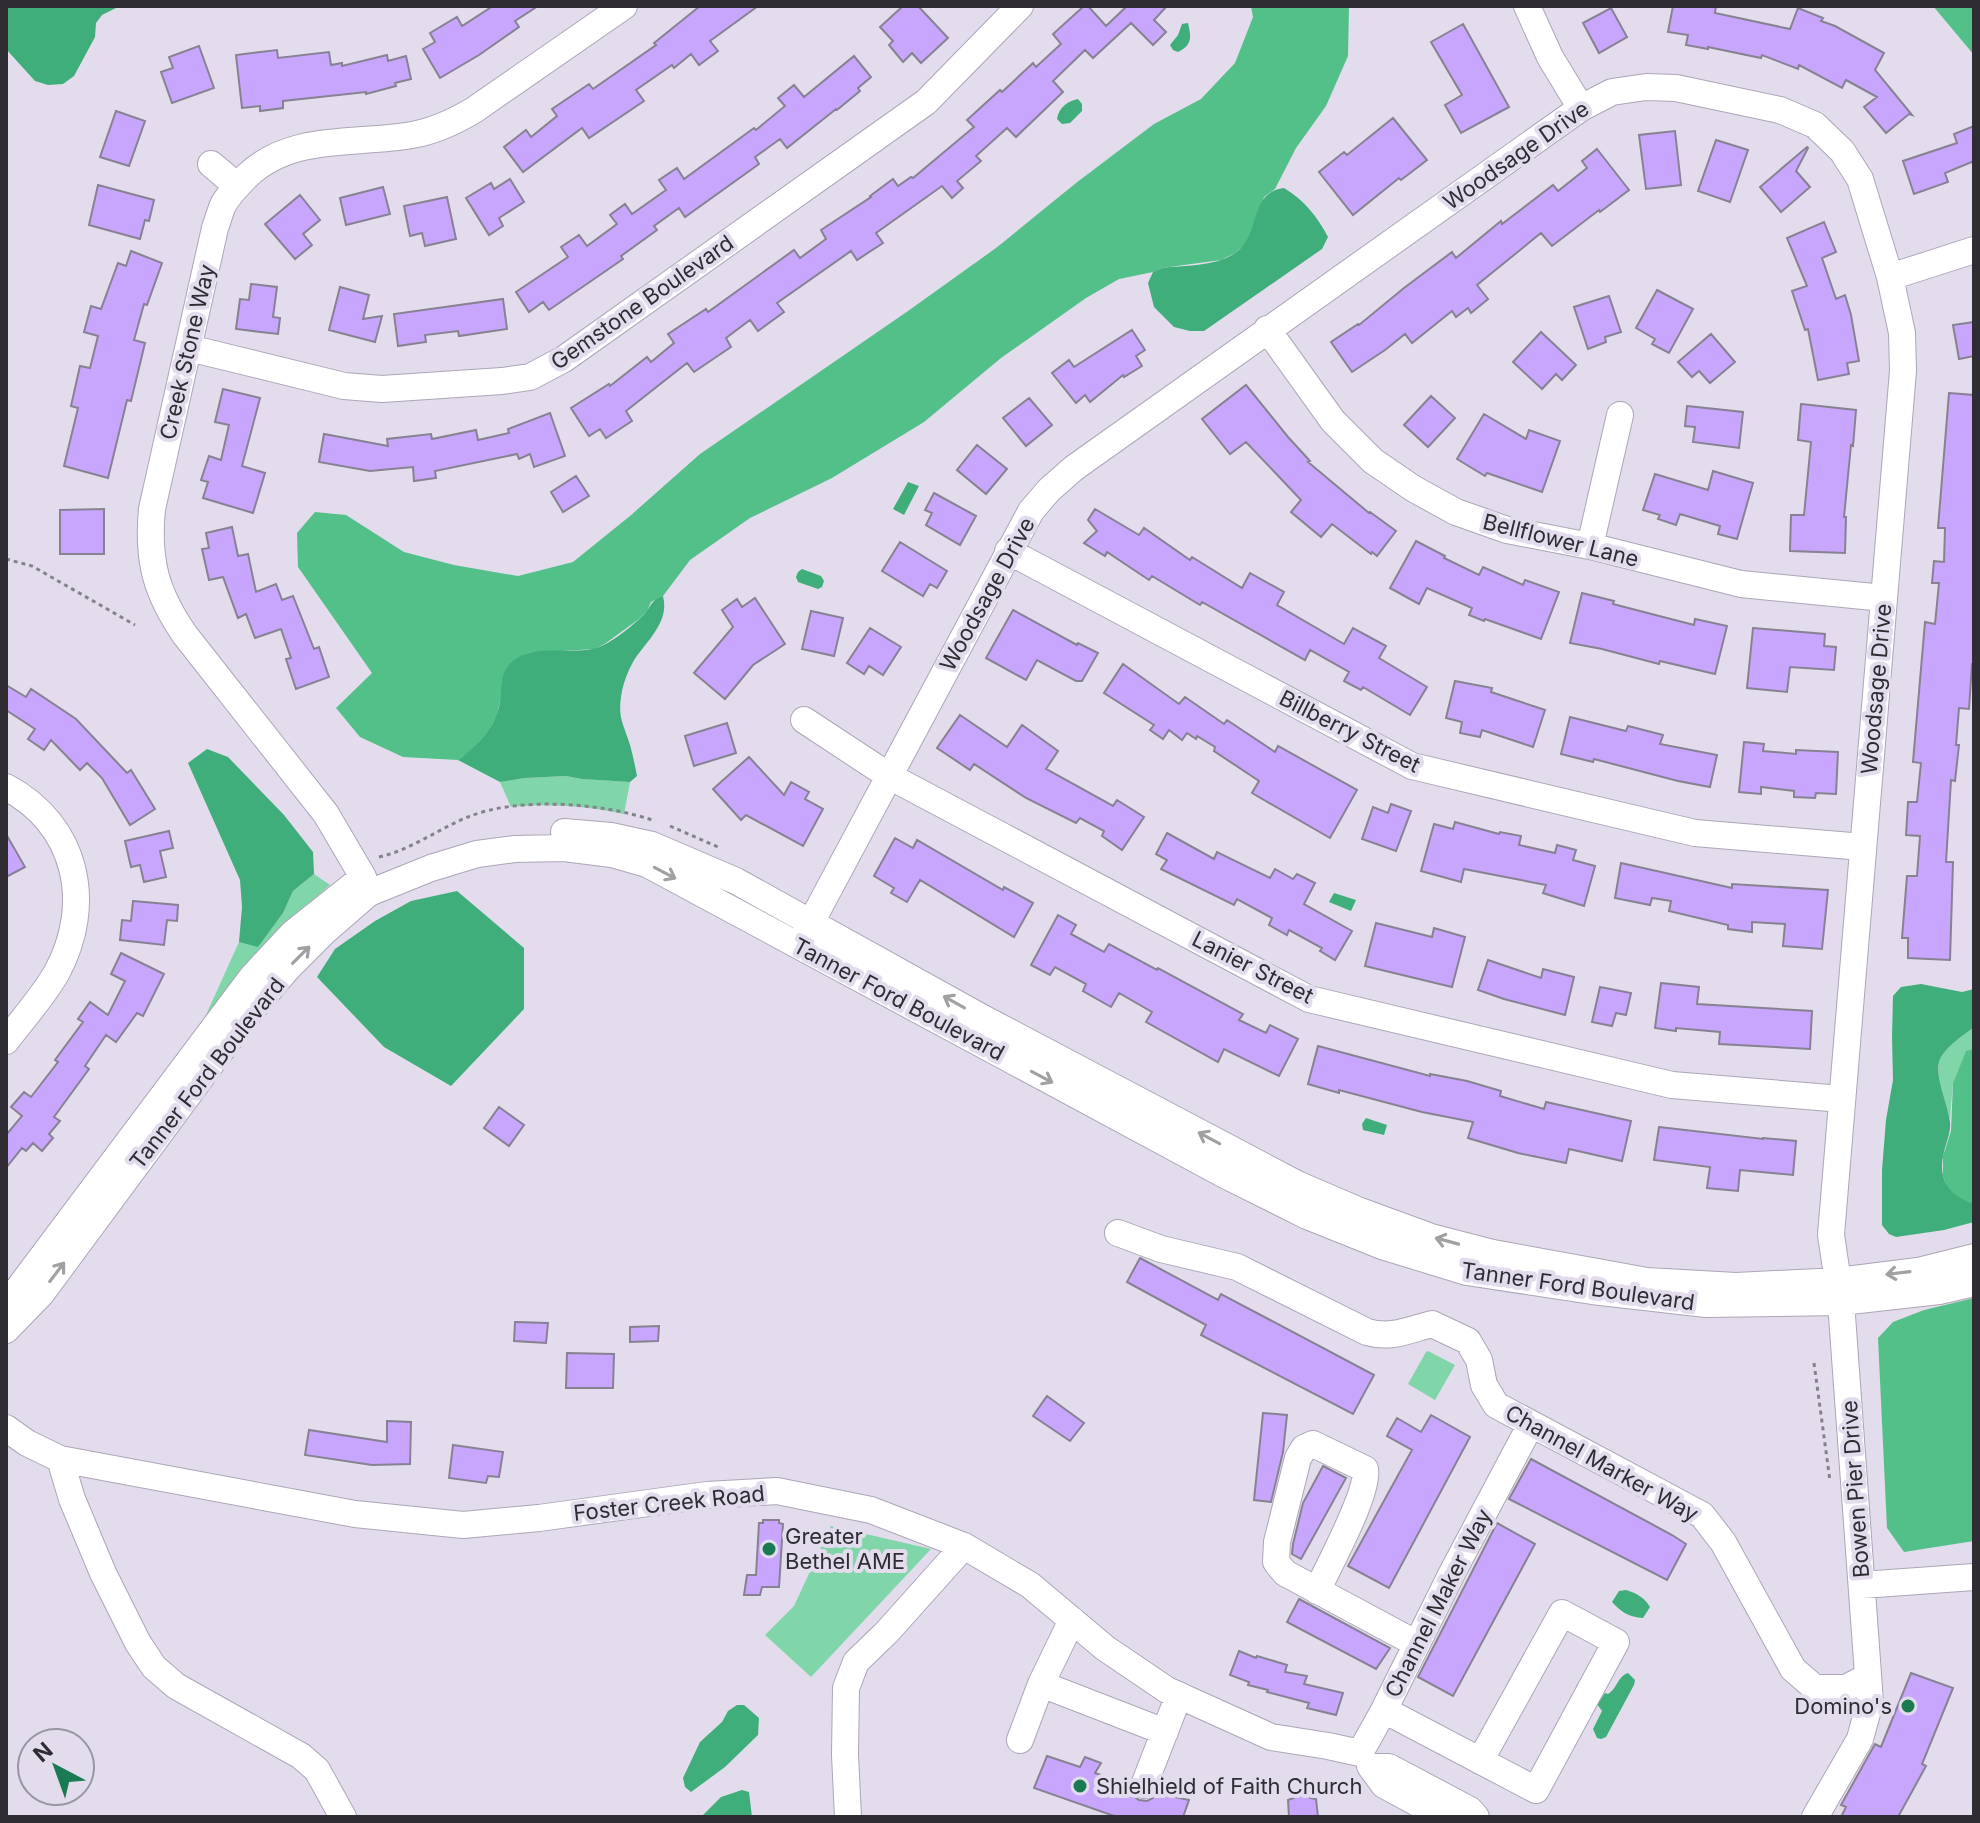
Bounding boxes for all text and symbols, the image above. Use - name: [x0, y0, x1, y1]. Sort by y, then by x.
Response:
- street label: Woodsage Drive: [1438, 95, 1594, 215]
- street label: Gemstone Boulevard: [546, 229, 738, 375]
- street label: Creek Stone Way: [154, 262, 220, 442]
- street label: Bellflower Lane: [1480, 508, 1642, 572]
- street label: Woodsage Drive: [934, 513, 1040, 675]
- street label: Woodsage Drive: [1856, 602, 1896, 776]
- street label: Billberry Street: [1275, 684, 1425, 778]
- one-way arrow: [653, 866, 677, 882]
- street label: Lanier Street: [1188, 925, 1318, 1009]
- street label: Tanner Ford Boulevard: [789, 932, 1009, 1066]
- one-way arrow: [291, 946, 310, 965]
- street label: Tanner Ford Boulevard: [124, 972, 290, 1174]
- one-way arrow: [943, 994, 967, 1009]
- one-way arrow: [1030, 1069, 1053, 1085]
- one-way arrow: [1197, 1129, 1221, 1145]
- one-way arrow: [1434, 1233, 1460, 1248]
- street label: Tanner Ford Boulevard: [1460, 1257, 1696, 1315]
- one-way arrow: [48, 1262, 65, 1283]
- one-way arrow: [1885, 1266, 1912, 1281]
- street label: Channel Marker Way: [1501, 1399, 1703, 1527]
- street label: Bowen Pier Drive: [1836, 1399, 1874, 1579]
- street label: Foster Creek Road: [572, 1480, 766, 1526]
- street label: Channel Maker Way: [1379, 1505, 1497, 1701]
- place label: Greater Bethel AME: [785, 1523, 905, 1574]
- marker: Greater Bethel AME: [760, 1540, 778, 1558]
- place label: Domino's: [1794, 1693, 1892, 1719]
- marker: Domino's: [1899, 1697, 1917, 1715]
- north arrow: [16, 1727, 96, 1807]
- text: N: [28, 1737, 58, 1767]
- place label: Shielhield of Faith Church: [1096, 1773, 1362, 1799]
- marker: Shielhield of Faith Church: [1071, 1777, 1089, 1795]

